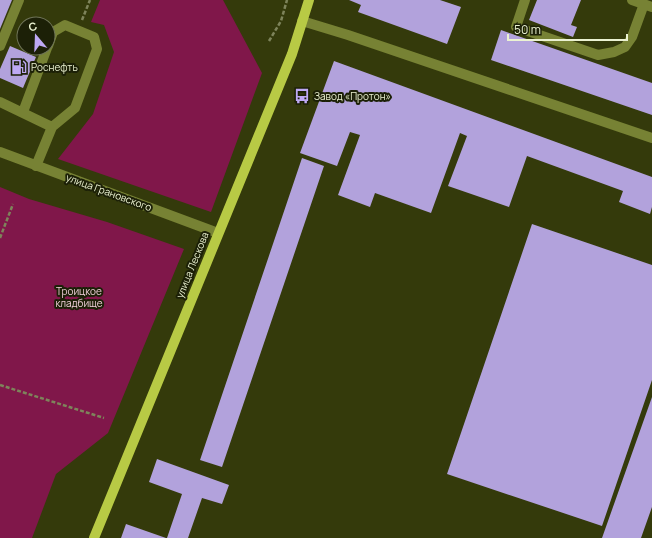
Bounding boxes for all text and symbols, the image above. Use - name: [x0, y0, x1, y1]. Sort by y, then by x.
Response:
- north arrow: [16, 16, 56, 56]
- scale bar: [508, 16, 627, 42]
- text: С: [26, 18, 39, 34]
- text: 50 m: [514, 21, 541, 38]
- fuel station icon: Роснефть: [10, 58, 28, 76]
- place label: Роснефть: [31, 60, 78, 74]
- bus stop icon: Завод «Протон»: [293, 87, 311, 105]
- place label: Завод «Протон»: [314, 89, 391, 103]
- street label: улица Грановского: [64, 170, 154, 214]
- street label: улица Лескова: [172, 230, 212, 300]
- park label: Троицкое кладбище: [55, 284, 103, 310]

